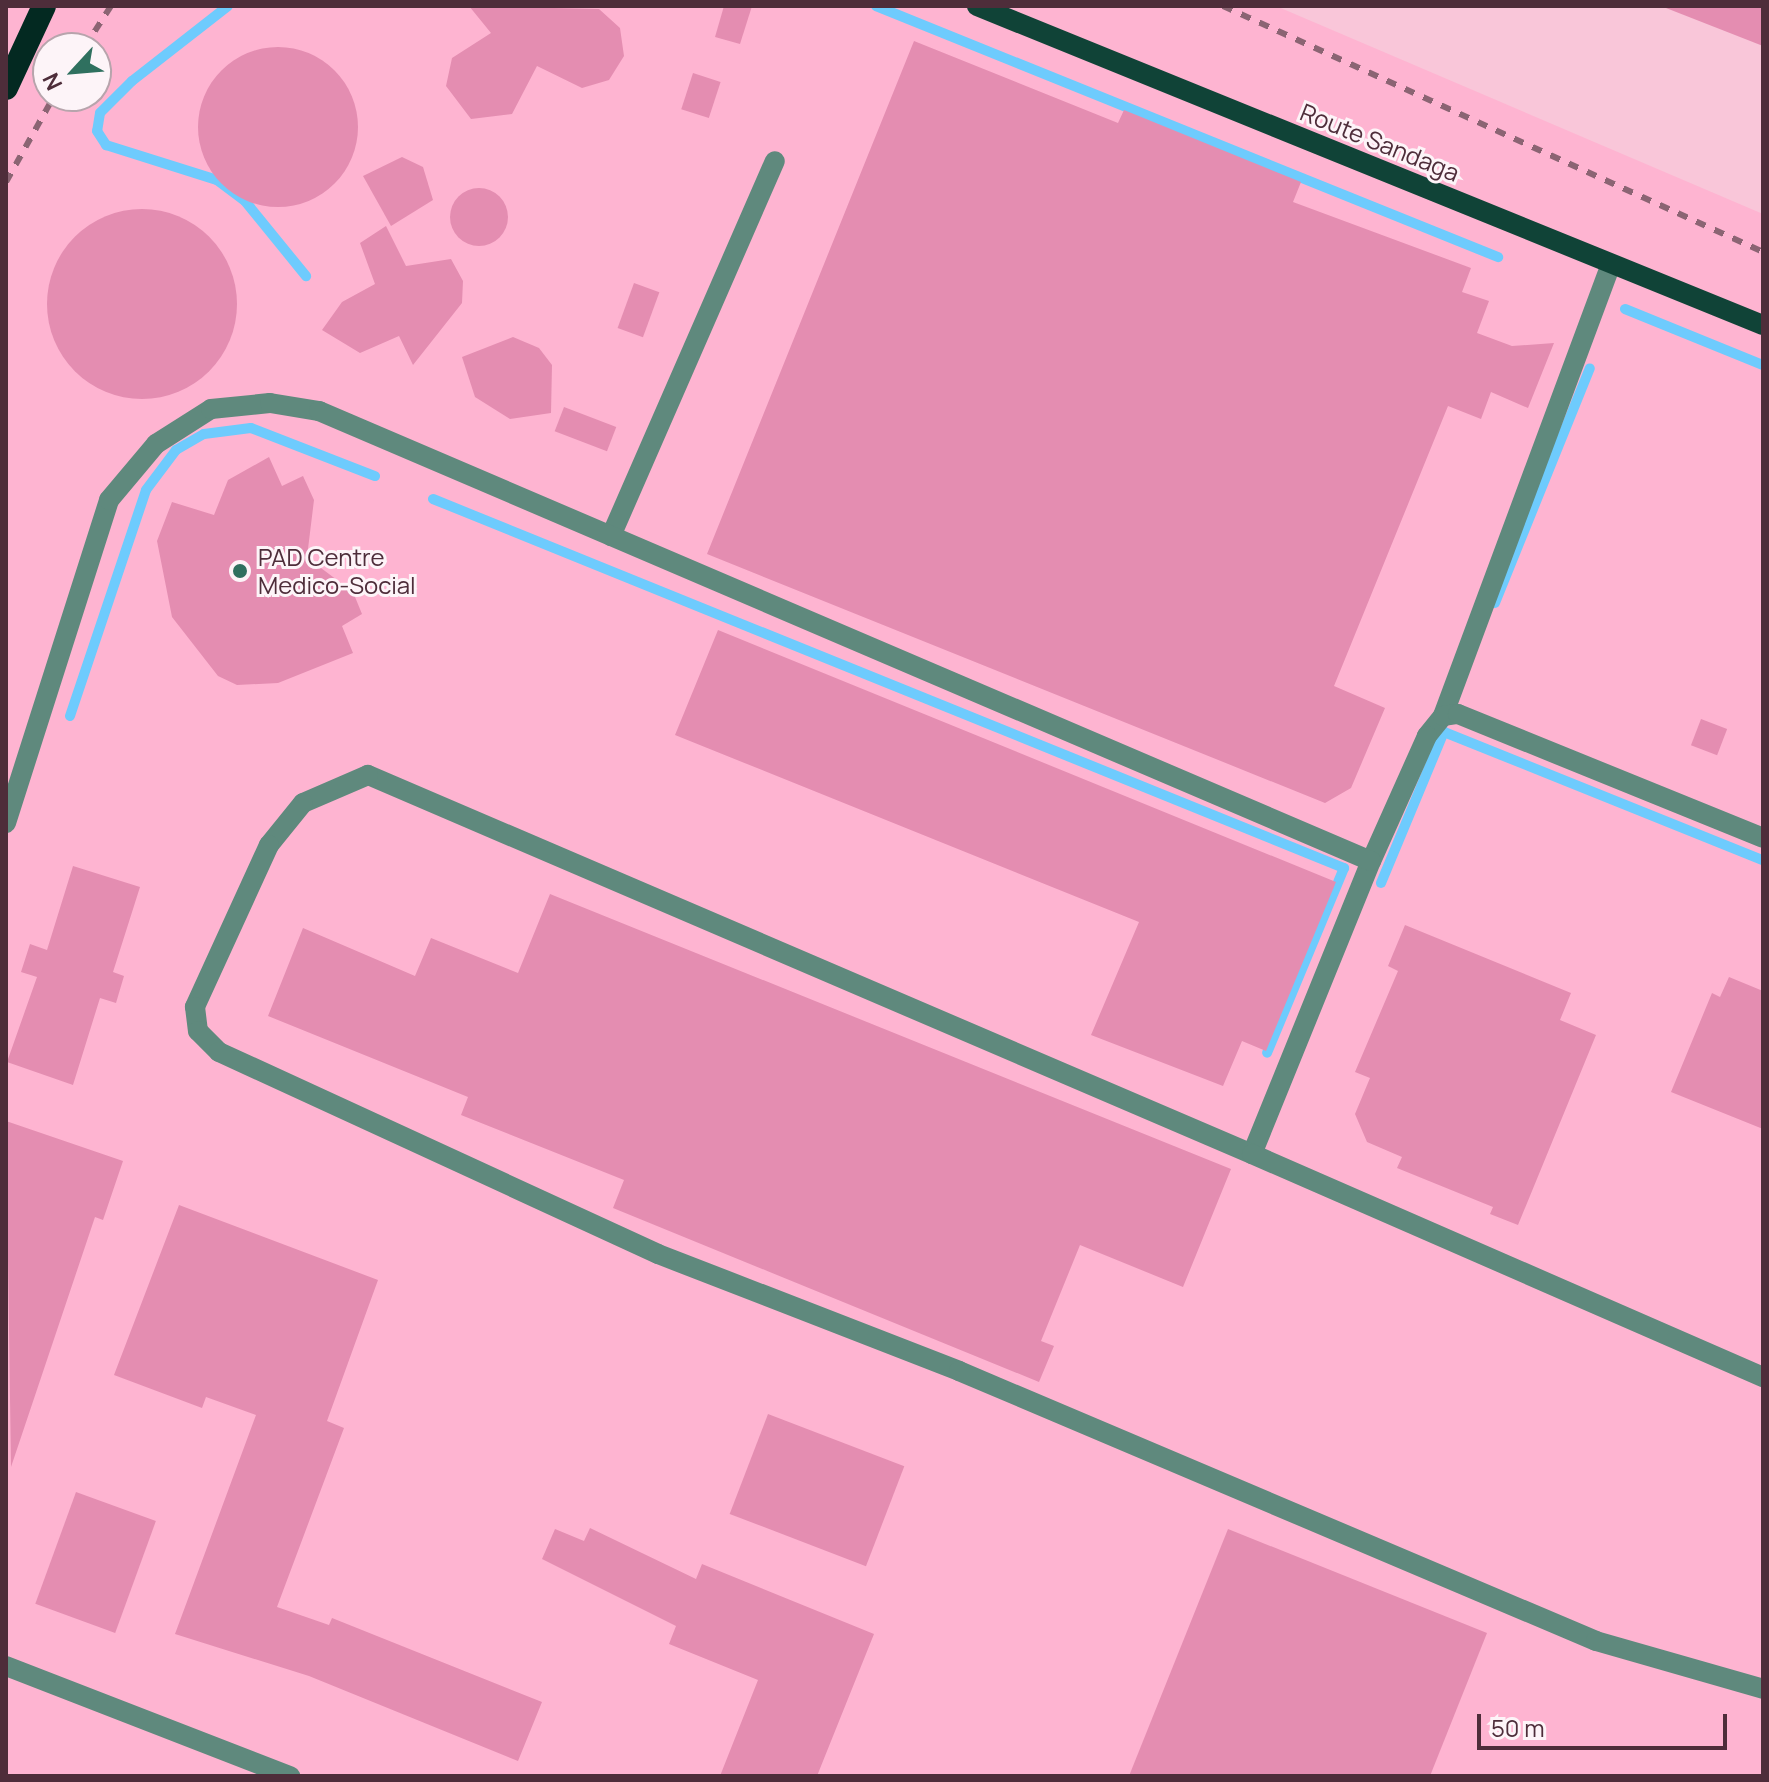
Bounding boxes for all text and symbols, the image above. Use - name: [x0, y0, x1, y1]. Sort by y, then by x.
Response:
- north arrow: [32, 32, 112, 112]
- text: N: [35, 68, 69, 95]
- street label: Route Sandaga: [1296, 97, 1464, 187]
- place label: PAD Centre Medico-Social: [258, 543, 416, 599]
- marker: PAD Centre Medico-Social: [229, 560, 251, 582]
- scale bar: [1481, 1698, 1731, 1748]
- text: 50 m: [1491, 1711, 1545, 1744]

